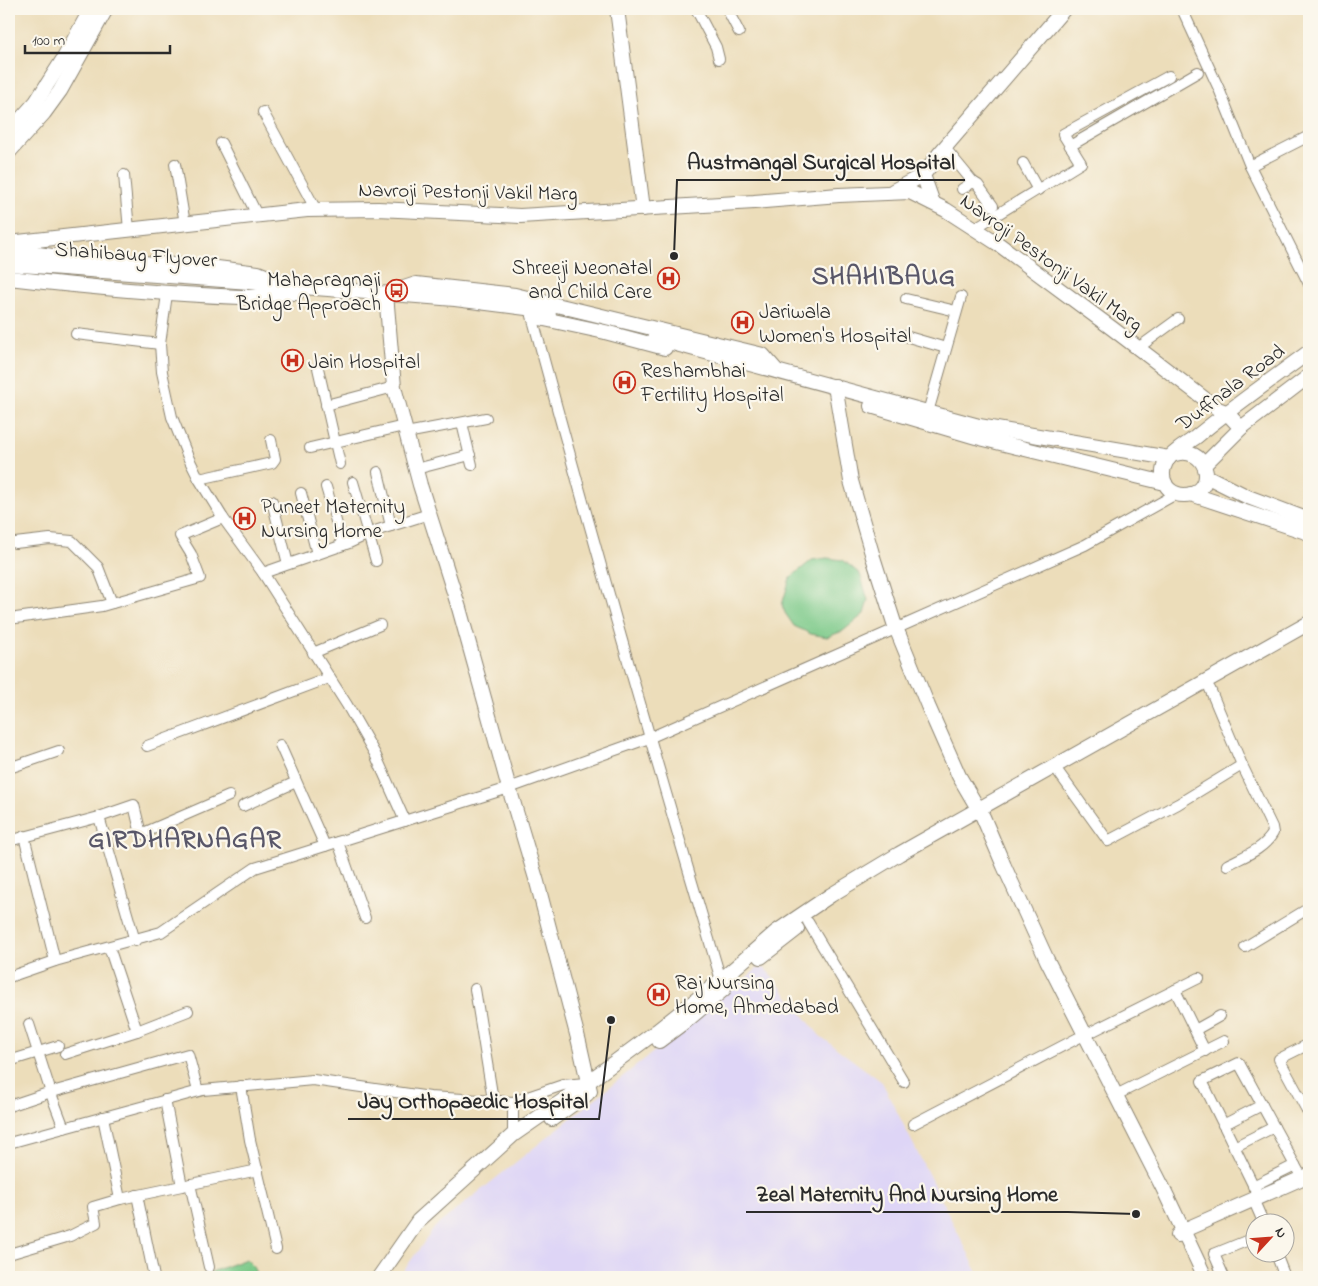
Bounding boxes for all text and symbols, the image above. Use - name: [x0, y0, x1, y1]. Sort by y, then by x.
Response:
- scale bar: [25, 22, 170, 54]
- text: 100 m: [32, 30, 65, 52]
- callout: Austmangal Surgical Hospital: [677, 143, 965, 180]
- text: Austmangal Surgical Hospital: [687, 148, 955, 181]
- street label: Navroji Pestonji Vakil Marg: [358, 176, 578, 212]
- street label: Navroji Pestonji Vakil Marg: [952, 187, 1148, 342]
- street label: Shahibaug Flyover: [54, 235, 219, 279]
- place label: Shreeji Neonatal and Child Care: [512, 254, 653, 308]
- district label: SHAHIBAUG: [812, 259, 956, 297]
- place label: Mahapragnaji Bridge Approach: [236, 266, 381, 322]
- hospital icon: Shreeji Neonatal and Child Care: [656, 267, 680, 291]
- bus stop icon: Mahapragnaji Bridge Approach: [385, 279, 409, 303]
- place label: Jariwala Women's Hospital: [759, 298, 911, 352]
- hospital icon: Jariwala Women's Hospital: [731, 311, 755, 335]
- street label: Duffnala Road: [1170, 338, 1292, 440]
- place label: Jain Hospital: [308, 348, 420, 378]
- hospital icon: Jain Hospital: [280, 349, 304, 373]
- place label: Reshambhai Fertility Hospital: [640, 357, 784, 413]
- hospital icon: Reshambhai Fertility Hospital: [613, 370, 637, 394]
- place label: Puneet Maternity Nursing Home: [261, 493, 405, 549]
- hospital icon: Puneet Maternity Nursing Home: [233, 506, 257, 530]
- district label: GIRDHARNAGAR: [88, 822, 282, 860]
- place label: Raj Nursing Home, Ahmedabad: [675, 969, 839, 1023]
- hospital icon: Raj Nursing Home, Ahmedabad: [647, 982, 671, 1006]
- callout: Jay Orthopaedic Hospital: [348, 1082, 599, 1119]
- text: Jay Orthopaedic Hospital: [358, 1087, 589, 1120]
- callout: Zeal Maternity And Nursing Home: [746, 1175, 1068, 1212]
- text: Zeal Maternity And Nursing Home: [756, 1180, 1059, 1213]
- north arrow: [1246, 1214, 1296, 1264]
- text: N: [1269, 1224, 1292, 1242]

